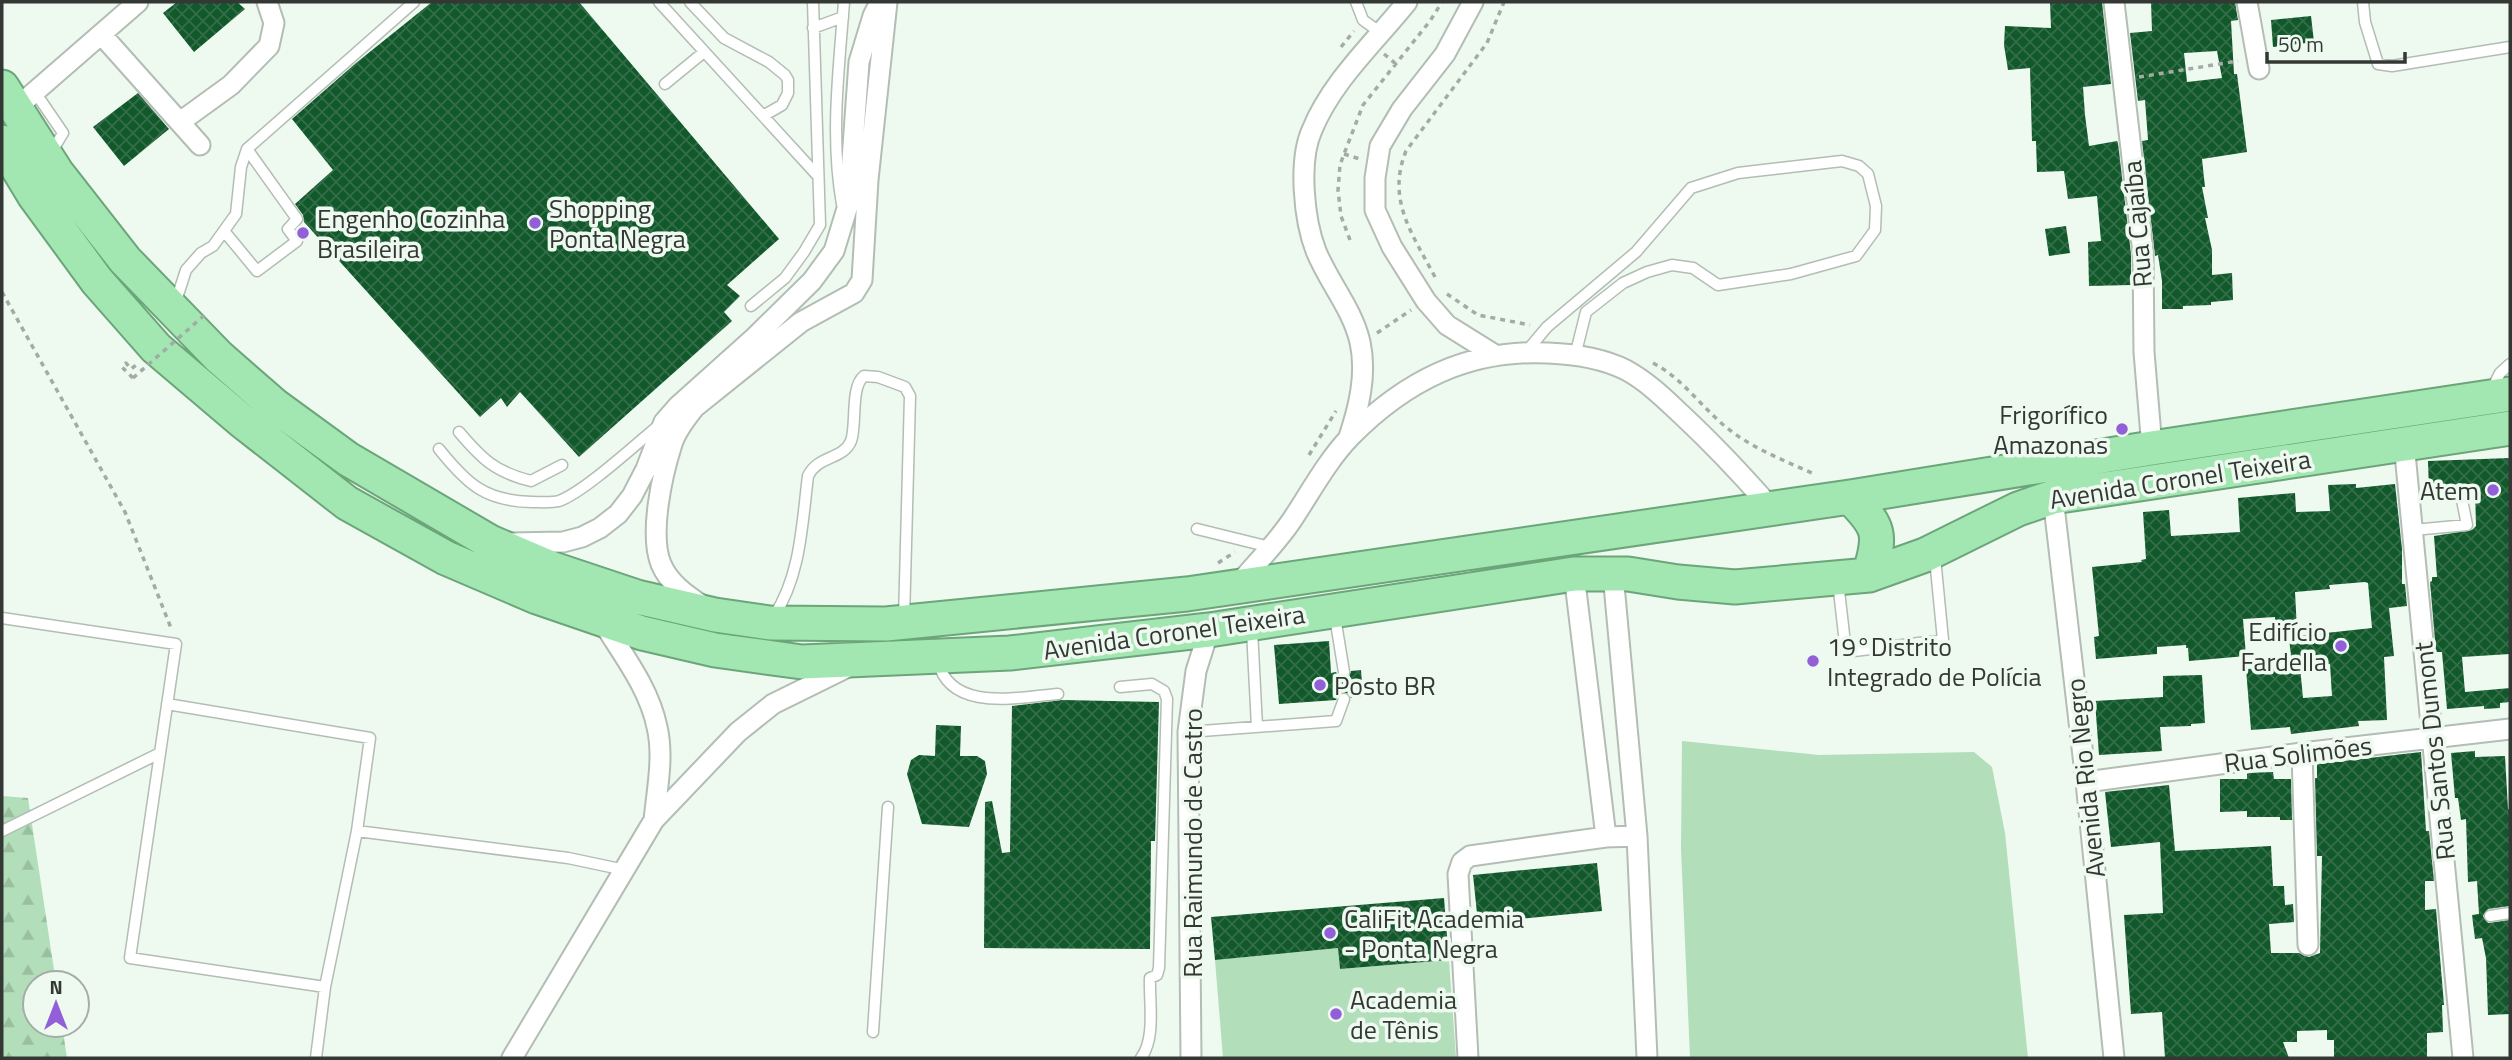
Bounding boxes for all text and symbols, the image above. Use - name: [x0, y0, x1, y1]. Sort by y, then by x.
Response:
- scale bar: [2267, 21, 2405, 65]
- text: 50 m: [2278, 28, 2324, 60]
- street label: Rua Cajaíba: [2112, 159, 2162, 289]
- place label: Shopping Ponta Negra: [549, 189, 686, 258]
- place label: Engenho Cozinha Brasileira: [317, 199, 505, 268]
- marker: Shopping Ponta Negra: [527, 215, 543, 231]
- marker: Engenho Cozinha Brasileira: [295, 225, 311, 241]
- place label: Frigorífico Amazonas: [1993, 395, 2108, 464]
- marker: Frigorífico Amazonas: [2114, 421, 2130, 437]
- street label: Avenida Coronel Teixeira: [2047, 439, 2313, 519]
- place label: Atem: [2420, 471, 2479, 510]
- marker: Atem: [2485, 482, 2501, 498]
- street label: Avenida Coronel Teixeira: [1041, 594, 1307, 670]
- place label: Edifício Fardella: [2241, 612, 2327, 681]
- place label: 19°Distrito Integrado de Polícia: [1827, 627, 2042, 696]
- marker: Edifício Fardella: [2333, 638, 2349, 654]
- street label: Rua Santos Dumont: [2403, 640, 2465, 862]
- marker: 19°Distrito Integrado de Polícia: [1805, 653, 1821, 669]
- place label: Posto BR: [1334, 666, 1436, 705]
- street label: Avenida Rio Negro: [2055, 676, 2115, 880]
- marker: Posto BR: [1312, 677, 1328, 693]
- street label: Rua Raimundo de Castro: [1173, 708, 1212, 978]
- street label: Rua Solimões: [2222, 726, 2374, 782]
- place label: CaliFit Academia - Ponta Negra: [1344, 899, 1524, 968]
- marker: CaliFit Academia - Ponta Negra: [1322, 925, 1338, 941]
- north arrow: [21, 969, 91, 1039]
- text: N: [49, 972, 63, 1001]
- place label: Academia de Tênis: [1350, 980, 1457, 1049]
- marker: Academia de Tênis: [1328, 1006, 1344, 1022]

